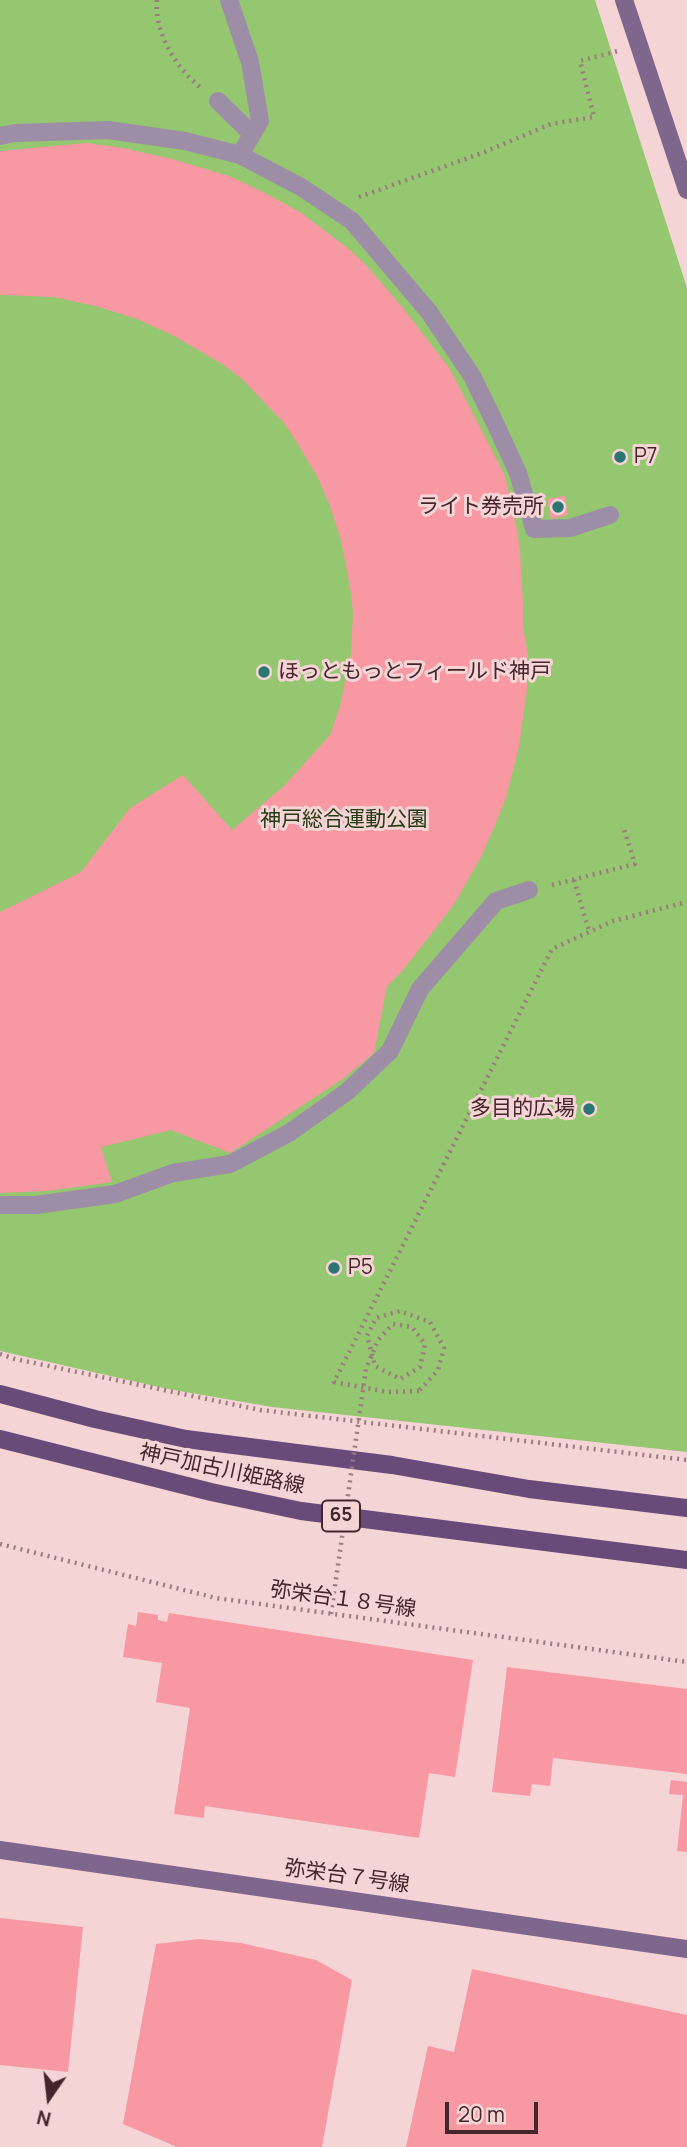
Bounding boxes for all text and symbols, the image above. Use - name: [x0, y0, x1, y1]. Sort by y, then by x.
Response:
- place label: P7: [634, 444, 657, 470]
- marker: P7: [612, 449, 628, 465]
- place label: ライト券売所: [418, 494, 544, 520]
- marker: ライト券売所: [550, 499, 566, 515]
- place label: ほっともっとフィールド神戸: [278, 659, 551, 685]
- marker: ほっともっとフィールド神戸: [256, 664, 272, 680]
- park label: 神戸総合運動公園: [260, 807, 428, 833]
- place label: 多目的広場: [470, 1096, 575, 1122]
- marker: 多目的広場: [581, 1101, 597, 1117]
- place label: P5: [348, 1255, 373, 1281]
- marker: P5: [326, 1260, 342, 1276]
- street label: 神戸加古川姫路線: [137, 1440, 307, 1500]
- road number: 65: [322, 1500, 360, 1532]
- street label: 弥栄台１８号線: [268, 1577, 418, 1623]
- street label: 弥栄台７号線: [283, 1856, 411, 1898]
- north arrow: [14, 2063, 84, 2133]
- scale bar: [449, 2088, 542, 2132]
- text: 20 m: [458, 2100, 505, 2128]
- text: N: [34, 2104, 54, 2133]

